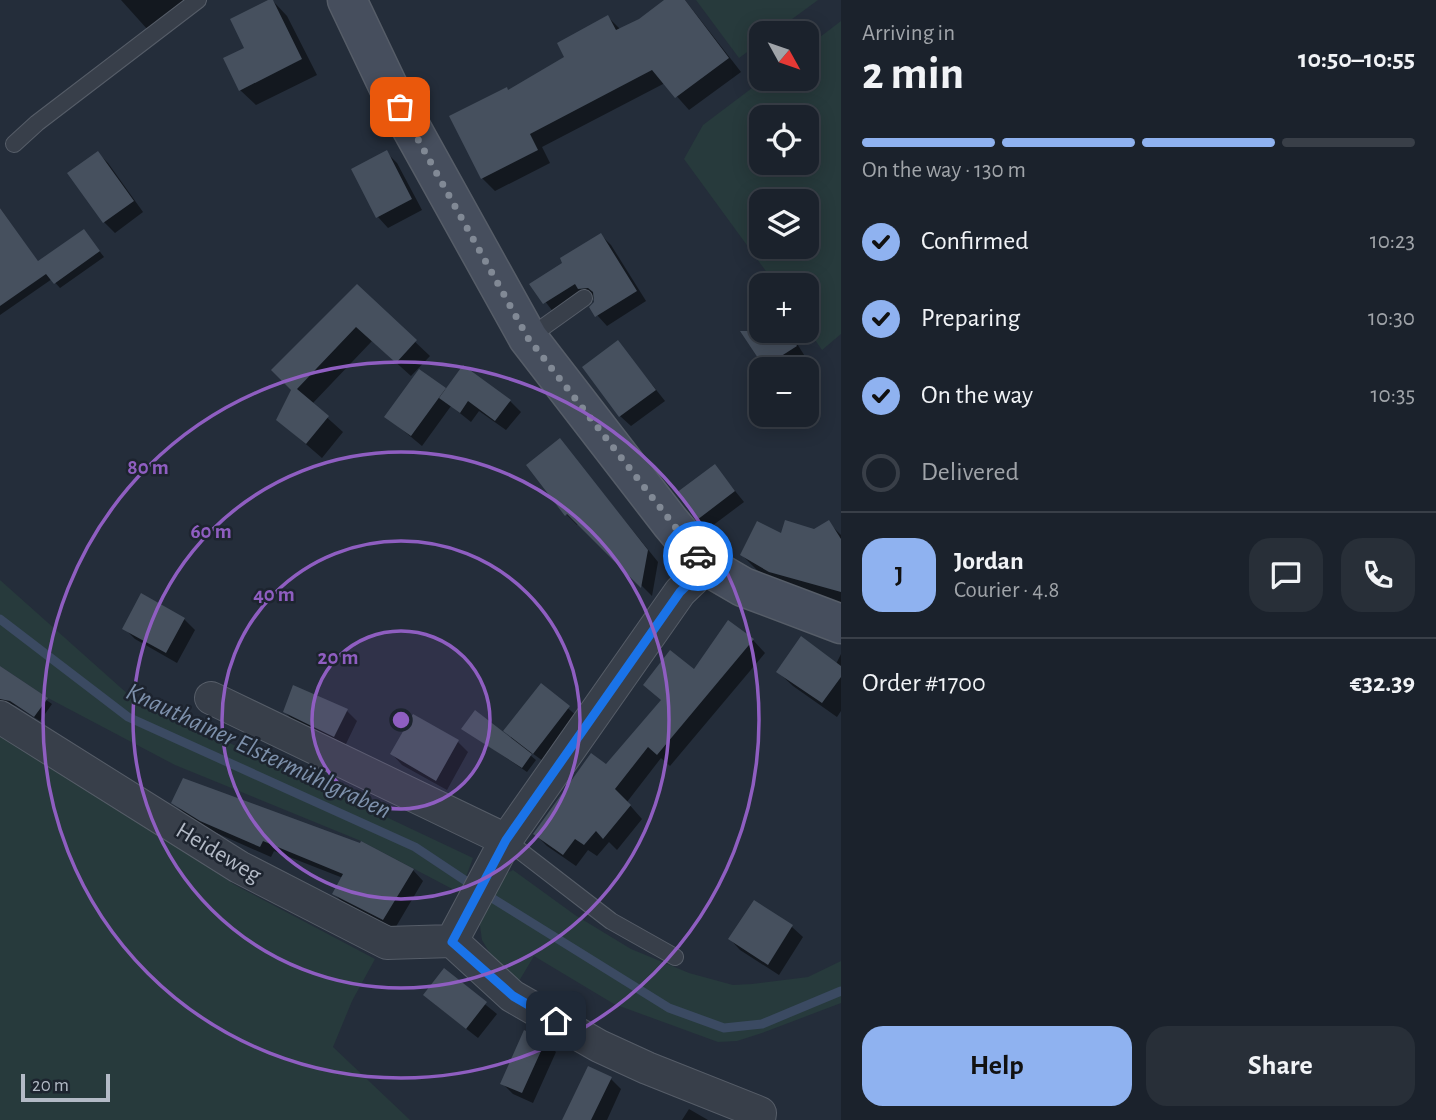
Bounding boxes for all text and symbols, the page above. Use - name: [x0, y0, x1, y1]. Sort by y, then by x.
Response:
- north arrow: [749, 21, 819, 91]
- map controls: [749, 21, 819, 427]
- text: Arriving in: [862, 22, 955, 45]
- text: 10:50–10:55: [1298, 46, 1415, 72]
- text: 2 min: [862, 51, 964, 97]
- pin: [370, 77, 430, 137]
- icon: bag: [381, 88, 419, 126]
- button: locate: [749, 105, 819, 175]
- text: On the way · 130 m: [862, 159, 1026, 182]
- button: layers: [749, 189, 819, 259]
- icon: check: [862, 223, 900, 261]
- text: Confirmed: [921, 228, 1029, 254]
- text: 10:23: [1370, 230, 1415, 253]
- button: +: [749, 273, 819, 343]
- icon: check: [862, 300, 900, 338]
- text: Preparing: [921, 305, 1020, 331]
- text: 10:30: [1368, 307, 1415, 330]
- button: −: [749, 357, 819, 427]
- icon: check: [862, 377, 900, 415]
- text: On the way: [921, 382, 1033, 408]
- text: 10:35: [1371, 384, 1415, 407]
- text: 80 m: [127, 457, 169, 478]
- text: Delivered: [921, 459, 1019, 485]
- text: 60 m: [190, 521, 232, 542]
- courier: [663, 521, 733, 591]
- icon: car: [679, 537, 717, 575]
- button: chat: [1249, 538, 1323, 612]
- button: phone: [1341, 538, 1415, 612]
- text: Jordan: [954, 548, 1024, 574]
- text: J: [895, 562, 903, 588]
- text: Courier · 4.8: [954, 579, 1059, 602]
- text: 40 m: [253, 584, 295, 605]
- text: 20 m: [318, 647, 358, 668]
- text: Order #1700: [862, 670, 986, 696]
- text: €32.39: [1350, 670, 1415, 696]
- water label: Knauthainer Elstermühlgraben: [122, 678, 395, 824]
- centre of rings: [389, 708, 413, 732]
- street label: Heideweg: [172, 818, 266, 888]
- pin: [526, 991, 586, 1051]
- icon: home: [537, 1002, 575, 1040]
- button: Help: [862, 1026, 1132, 1106]
- button: Share: [1146, 1026, 1415, 1106]
- scale bar: [21, 1071, 110, 1103]
- text: 20 m: [32, 1076, 69, 1095]

